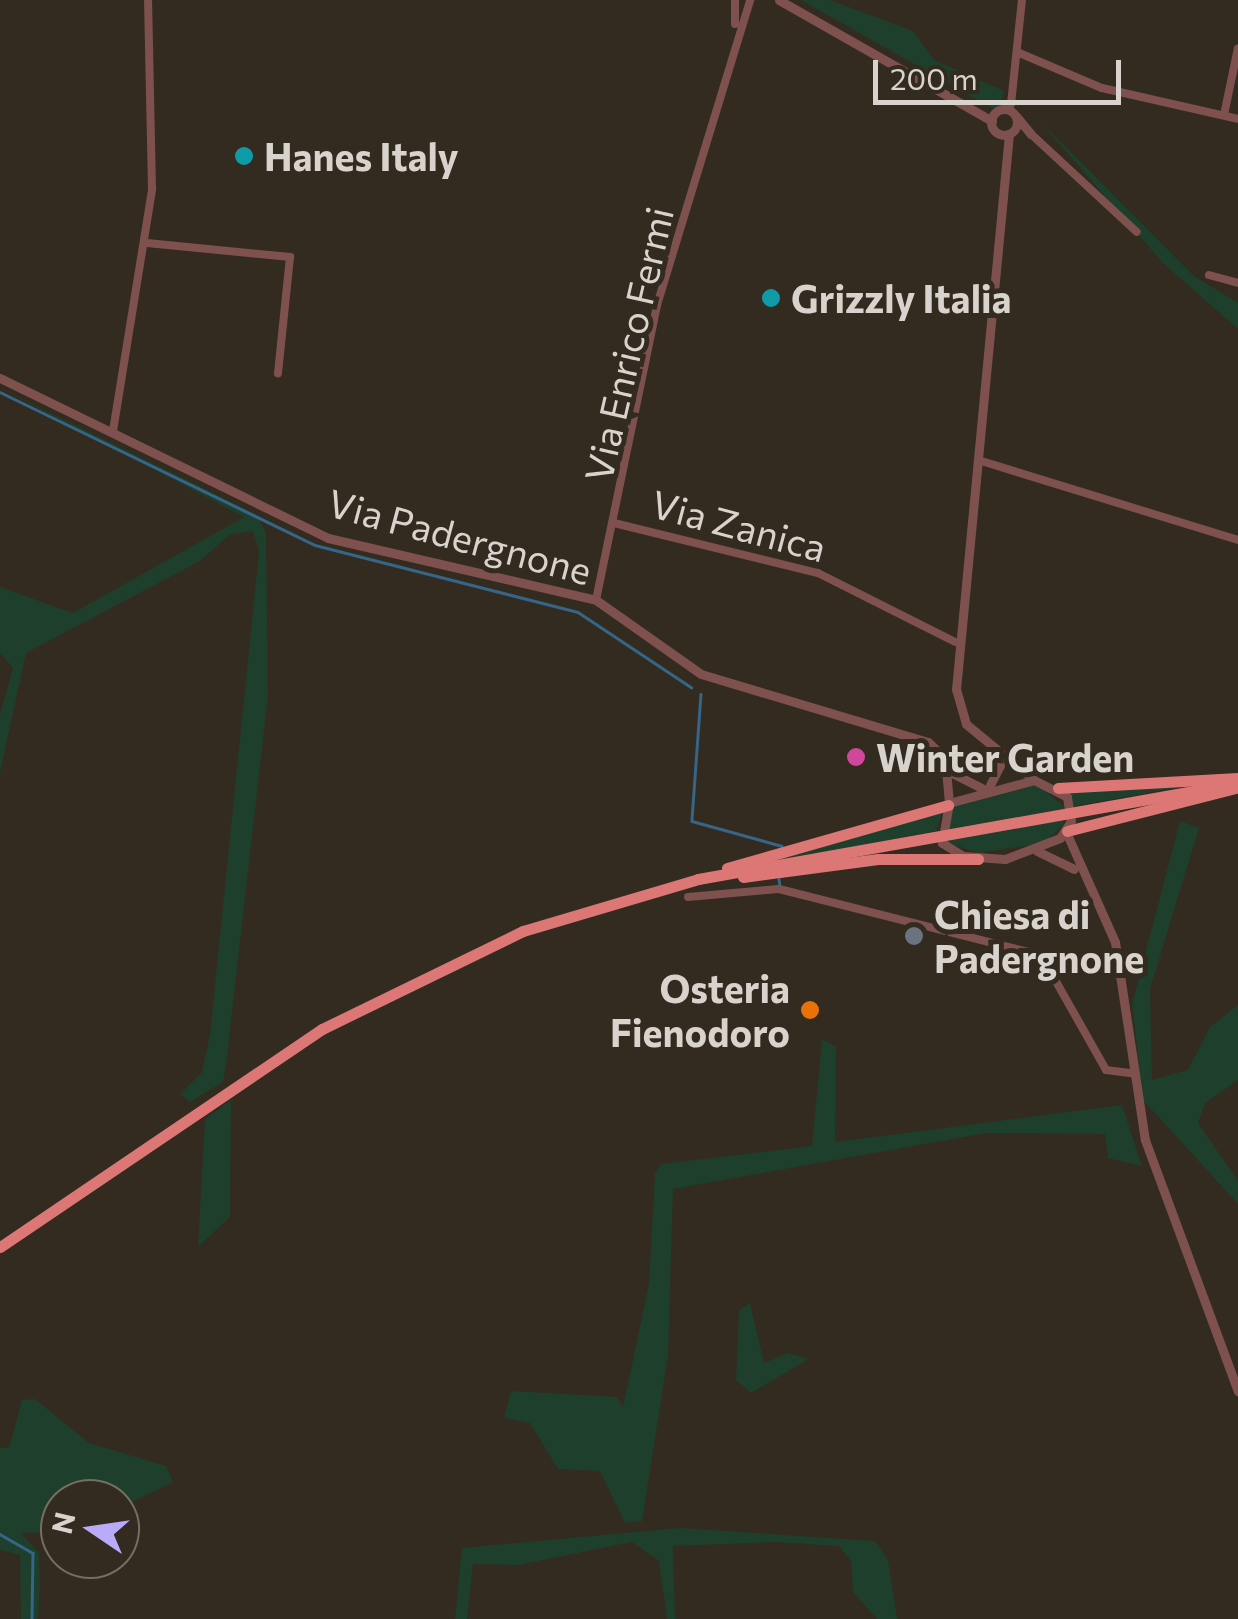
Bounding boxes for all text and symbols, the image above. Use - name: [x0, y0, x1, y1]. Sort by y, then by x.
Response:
- scale bar: [878, 40, 1126, 102]
- text: 200 m: [890, 59, 978, 96]
- place label: Hanes Italy: [264, 133, 459, 179]
- marker: Hanes Italy: [233, 145, 255, 167]
- street label: Via Enrico Fermi: [574, 202, 682, 486]
- place label: Grizzly Italia: [791, 275, 1012, 321]
- marker: Grizzly Italia: [760, 287, 782, 309]
- street label: Via Padergnone: [323, 479, 597, 593]
- street label: Via Zanica: [647, 480, 831, 570]
- place label: Winter Garden: [876, 734, 1134, 780]
- marker: Winter Garden: [845, 746, 867, 768]
- place label: Chiesa di Padergnone: [934, 891, 1144, 981]
- marker: Chiesa di Padergnone: [903, 925, 925, 947]
- place label: Osteria Fienodoro: [610, 965, 790, 1054]
- marker: Osteria Fienodoro: [799, 999, 821, 1021]
- north arrow: [40, 1479, 140, 1579]
- text: N: [44, 1509, 82, 1537]

